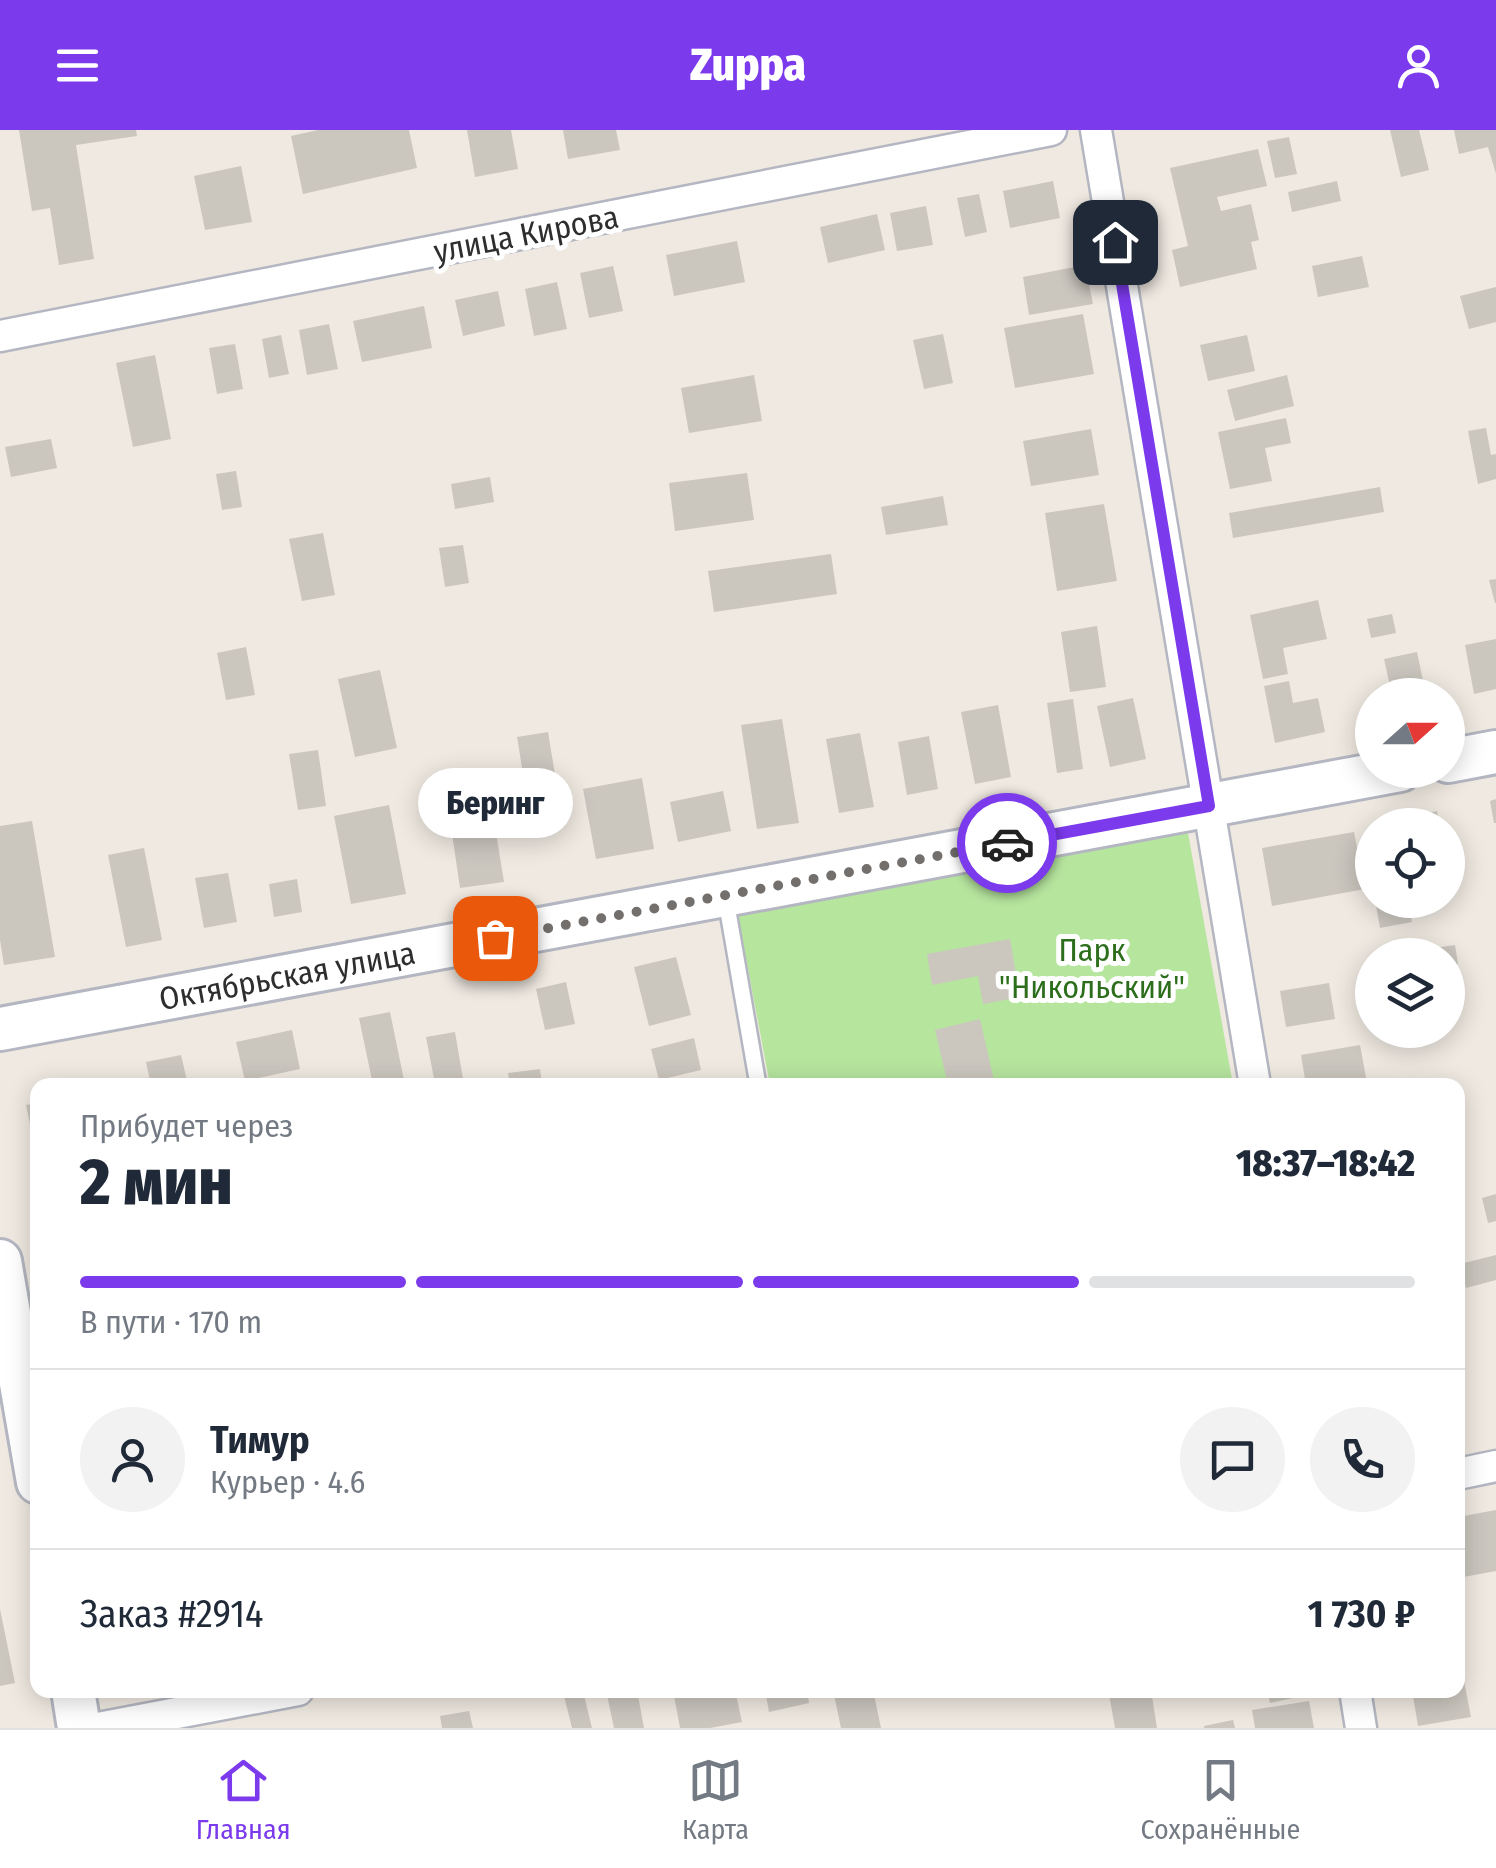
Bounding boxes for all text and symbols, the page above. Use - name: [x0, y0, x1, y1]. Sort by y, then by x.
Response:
- icon: menu: [50, 38, 105, 93]
- text: Zuppa: [690, 38, 806, 92]
- icon: person: [1391, 38, 1446, 93]
- street label: улица Кирова: [430, 197, 622, 271]
- pin: [1073, 200, 1158, 285]
- icon: home: [1088, 215, 1143, 270]
- north arrow: [1355, 678, 1465, 788]
- map controls: [1355, 678, 1465, 1048]
- callout: Беринг: [418, 768, 572, 838]
- text: Беринг: [446, 784, 545, 822]
- courier: [957, 793, 1057, 893]
- button: locate: [1355, 808, 1465, 918]
- icon: car: [980, 816, 1035, 871]
- pin: [453, 896, 538, 981]
- icon: bag: [468, 911, 523, 966]
- park label: Парк "Никольский": [999, 931, 1185, 1006]
- street label: Октябрьская улица: [156, 934, 418, 1018]
- button: layers: [1355, 938, 1465, 1048]
- text: Прибудет через: [80, 1107, 293, 1145]
- text: 18:37–18:42: [1236, 1140, 1415, 1186]
- text: 2 мин: [80, 1143, 233, 1221]
- text: В пути · 170 m: [80, 1303, 262, 1341]
- button: person: [80, 1407, 185, 1512]
- button: chat: [1180, 1407, 1285, 1512]
- button: phone: [1310, 1407, 1415, 1512]
- text: Тимур: [210, 1417, 310, 1463]
- text: Курьер · 4.6: [210, 1463, 365, 1501]
- text: Заказ #2914: [80, 1591, 264, 1637]
- text: 1 730 ₽: [1308, 1591, 1415, 1637]
- tab: Главная: [196, 1753, 291, 1846]
- tab: Карта: [682, 1753, 749, 1846]
- tab: Сохранённые: [1140, 1753, 1300, 1846]

